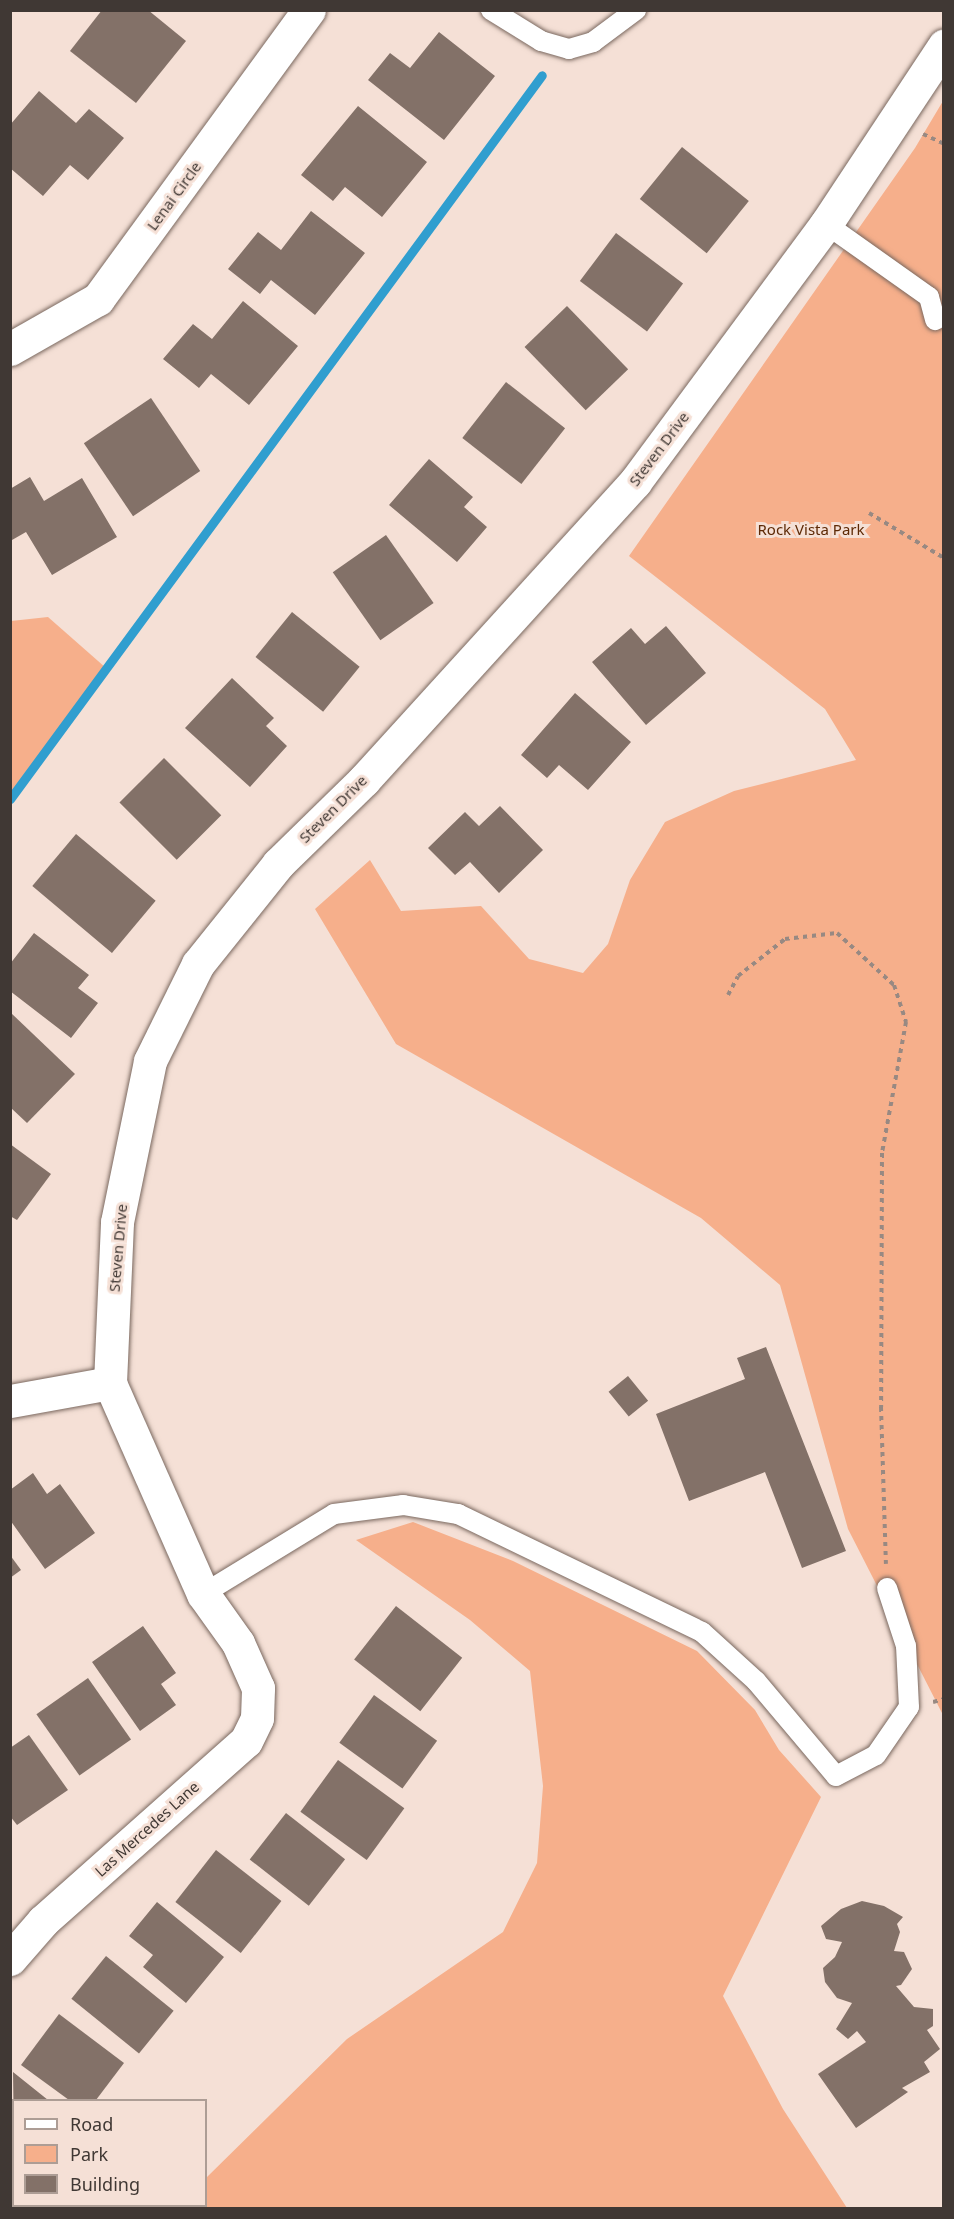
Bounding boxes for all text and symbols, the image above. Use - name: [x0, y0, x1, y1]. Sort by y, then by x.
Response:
- street label: Lenai Circle: [143, 158, 205, 234]
- street label: Steven Drive: [625, 408, 693, 490]
- park label: Rock Vista Park: [758, 521, 864, 539]
- street label: Steven Drive: [295, 771, 371, 847]
- street label: Steven Drive: [105, 1203, 131, 1293]
- street label: Las Mercedes Lane: [91, 1778, 203, 1880]
- legend: [12, 2099, 207, 2207]
- text: Road: [70, 2112, 113, 2136]
- text: Park: [70, 2142, 108, 2166]
- text: Building: [70, 2172, 140, 2196]

